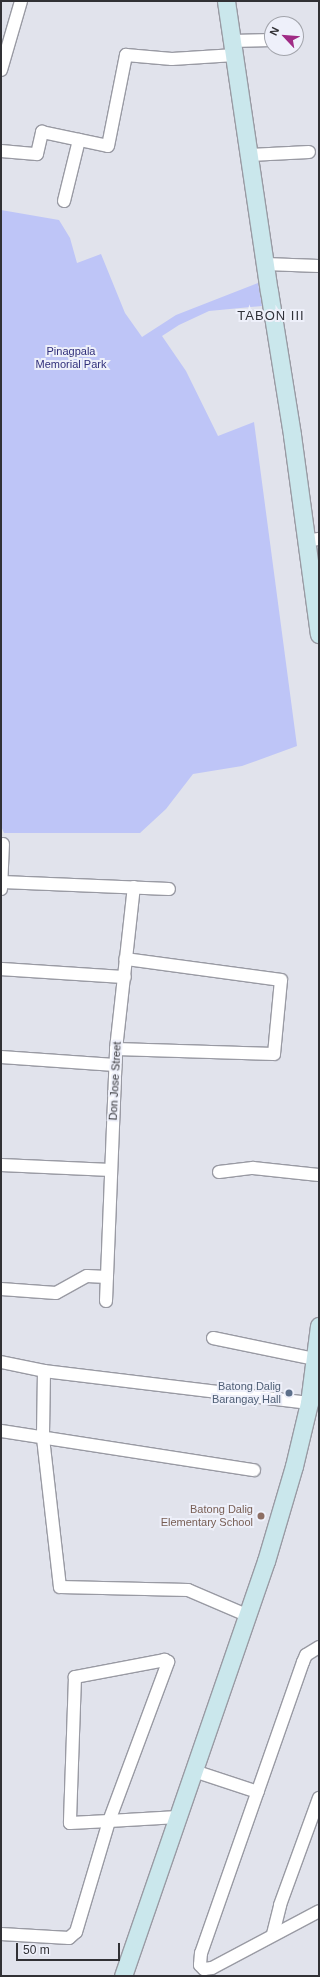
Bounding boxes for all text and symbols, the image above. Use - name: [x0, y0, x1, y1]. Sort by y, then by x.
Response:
- north arrow: [264, 16, 304, 56]
- text: N: [267, 25, 281, 37]
- district label: TABON III: [237, 308, 305, 324]
- park label: Pinagpala Memorial Park: [36, 345, 106, 371]
- street label: Don Jose Street: [106, 1041, 124, 1121]
- place label: Batong Dalig Barangay Hall: [212, 1380, 281, 1406]
- marker: Batong Dalig Barangay Hall: [284, 1388, 294, 1398]
- place label: Batong Dalig Elementary School: [161, 1503, 253, 1529]
- marker: Batong Dalig Elementary School: [256, 1511, 266, 1521]
- scale bar: [18, 1935, 122, 1961]
- text: 50 m: [23, 1943, 50, 1957]

